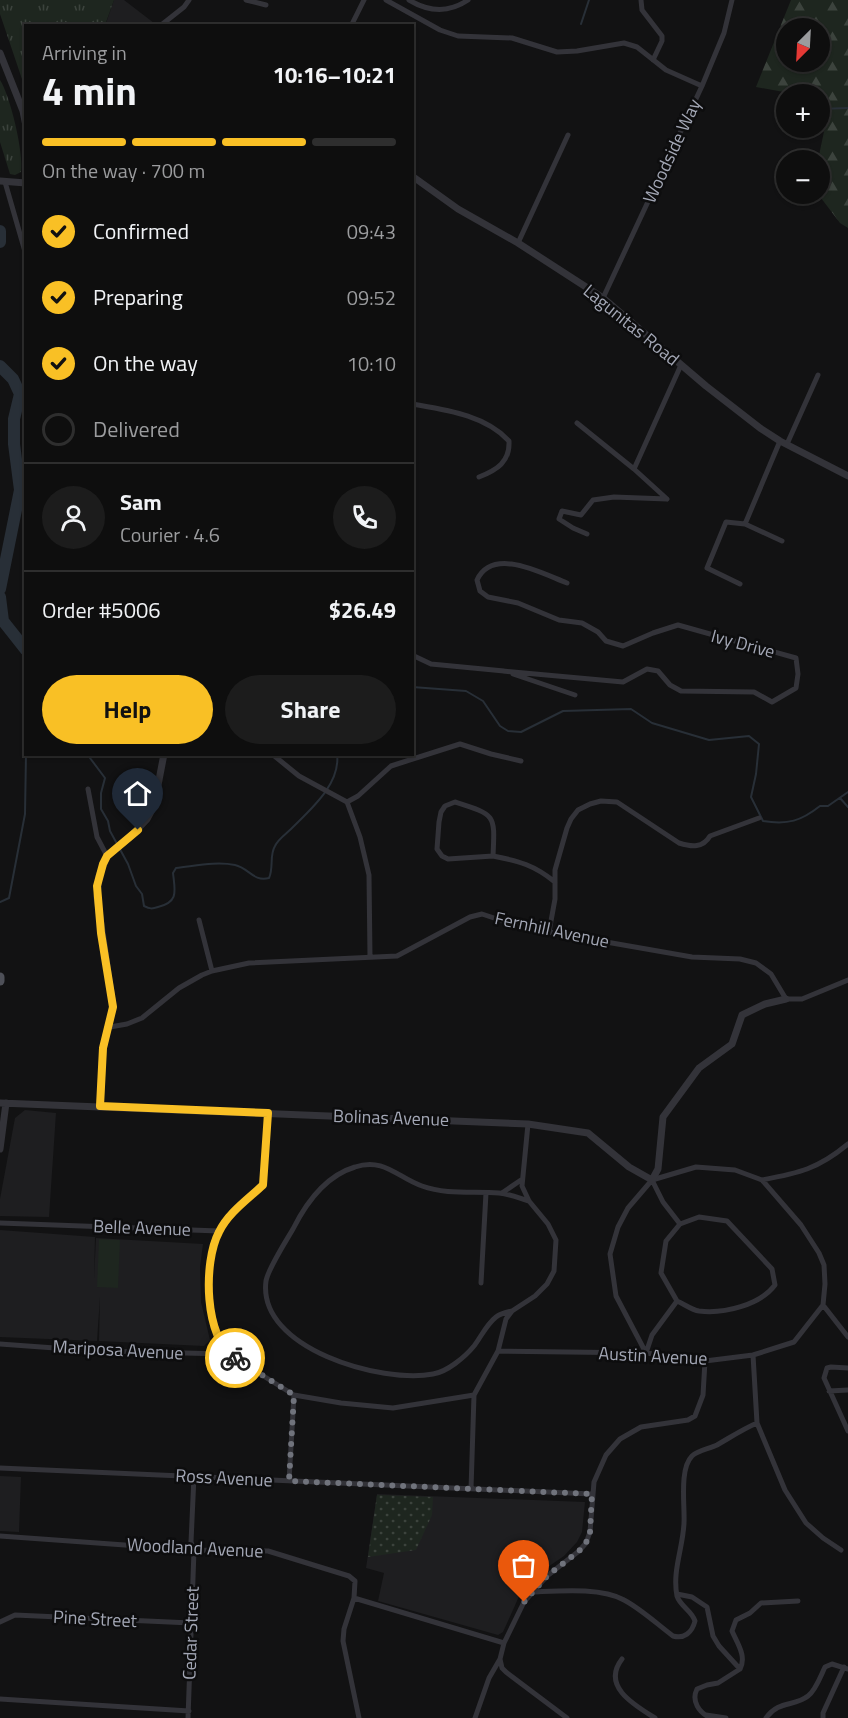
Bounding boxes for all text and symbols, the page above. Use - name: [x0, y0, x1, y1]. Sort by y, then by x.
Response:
- north arrow: [776, 18, 830, 72]
- map controls: [776, 18, 830, 204]
- text: Arriving in: [42, 37, 127, 68]
- text: 10:16–10:21: [273, 58, 396, 92]
- text: 4 min: [42, 61, 137, 120]
- button: +: [776, 84, 830, 138]
- street label: Woodside Way: [636, 94, 708, 207]
- button: −: [776, 150, 830, 204]
- text: On the way · 700 m: [42, 155, 205, 186]
- text: Confirmed: [93, 214, 189, 248]
- icon: check: [42, 215, 75, 248]
- text: 09:43: [347, 216, 396, 247]
- street label: Lagunitas Road: [577, 277, 685, 372]
- text: Preparing: [93, 280, 183, 314]
- icon: check: [42, 281, 75, 314]
- text: 09:52: [347, 282, 396, 313]
- text: On the way: [93, 346, 198, 380]
- icon: check: [42, 347, 75, 380]
- text: 10:10: [347, 348, 396, 379]
- text: Delivered: [93, 412, 180, 446]
- text: Sam: [120, 485, 162, 519]
- button: person: [42, 486, 105, 549]
- button: phone: [333, 486, 396, 549]
- text: Courier · 4.6: [120, 519, 220, 550]
- text: Order #5006: [42, 593, 161, 627]
- text: $26.49: [329, 593, 396, 627]
- street label: Ivy Drive: [708, 622, 778, 665]
- button: Help: [42, 675, 213, 744]
- button: Share: [225, 675, 396, 744]
- pin: [112, 768, 163, 830]
- icon: home: [121, 777, 154, 810]
- street label: Fernhill Avenue: [492, 904, 612, 955]
- street label: Bolinas Avenue: [333, 1102, 449, 1133]
- street label: Belle Avenue: [93, 1212, 191, 1243]
- courier: [205, 1328, 265, 1388]
- street label: Mariposa Avenue: [52, 1333, 184, 1366]
- street label: Austin Avenue: [598, 1339, 708, 1372]
- icon: bike: [219, 1342, 252, 1375]
- street label: Ross Avenue: [175, 1461, 273, 1494]
- street label: Woodland Avenue: [126, 1530, 264, 1565]
- pin: [498, 1540, 549, 1602]
- icon: bag: [507, 1549, 540, 1582]
- street label: Cedar Street: [175, 1585, 206, 1680]
- street label: Pine Street: [53, 1603, 138, 1634]

